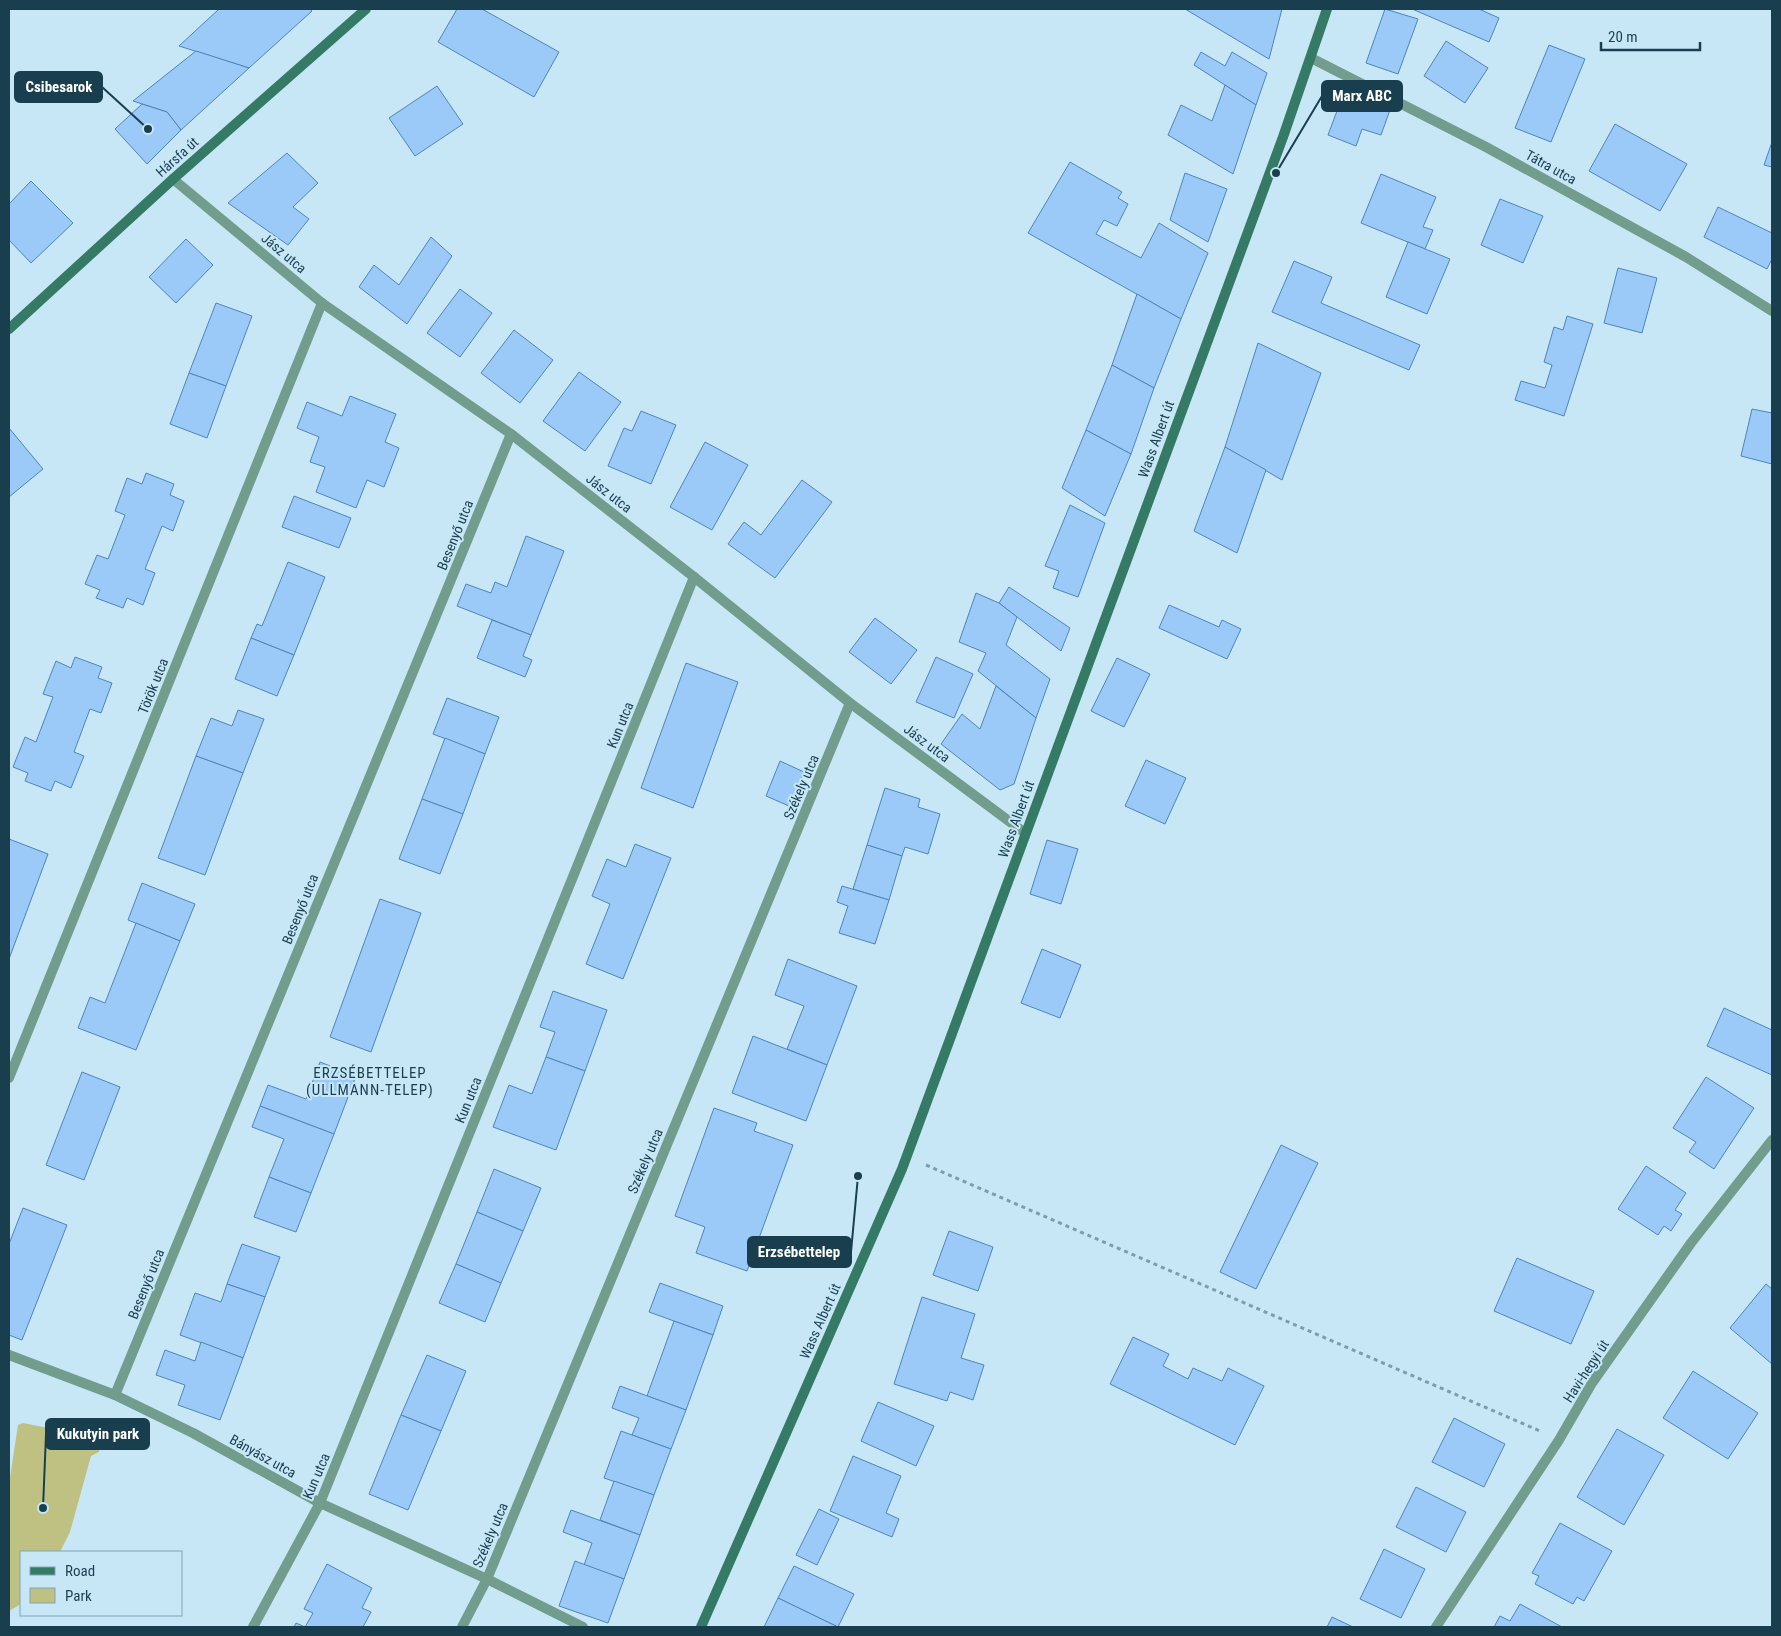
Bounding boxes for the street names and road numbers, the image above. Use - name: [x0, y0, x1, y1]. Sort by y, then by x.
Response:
- street label: Hársfa út: [153, 134, 201, 180]
- street label: Tátra utca: [1523, 147, 1579, 187]
- street label: Jász utca: [258, 230, 310, 276]
- street label: Wass Albert út: [1135, 398, 1177, 480]
- street label: Jász utca: [583, 470, 635, 516]
- street label: Besenyő utca: [434, 498, 476, 572]
- street label: Török utca: [135, 656, 171, 716]
- street label: Kun utca: [604, 700, 636, 750]
- street label: Jász utca: [901, 721, 953, 765]
- street label: Székely utca: [780, 752, 822, 822]
- street label: Wass Albert út: [995, 778, 1037, 860]
- street label: Besenyő utca: [279, 872, 321, 946]
- street label: Kun utca: [452, 1075, 484, 1125]
- street label: Székely utca: [624, 1126, 666, 1196]
- street label: Besenyő utca: [125, 1247, 167, 1321]
- street label: Wass Albert út: [796, 1281, 844, 1361]
- street label: Havi-hegyi út: [1560, 1337, 1612, 1405]
- street label: Bányász utca: [227, 1431, 299, 1481]
- street label: Kun utca: [299, 1451, 333, 1501]
- street label: Székely utca: [469, 1500, 511, 1570]

